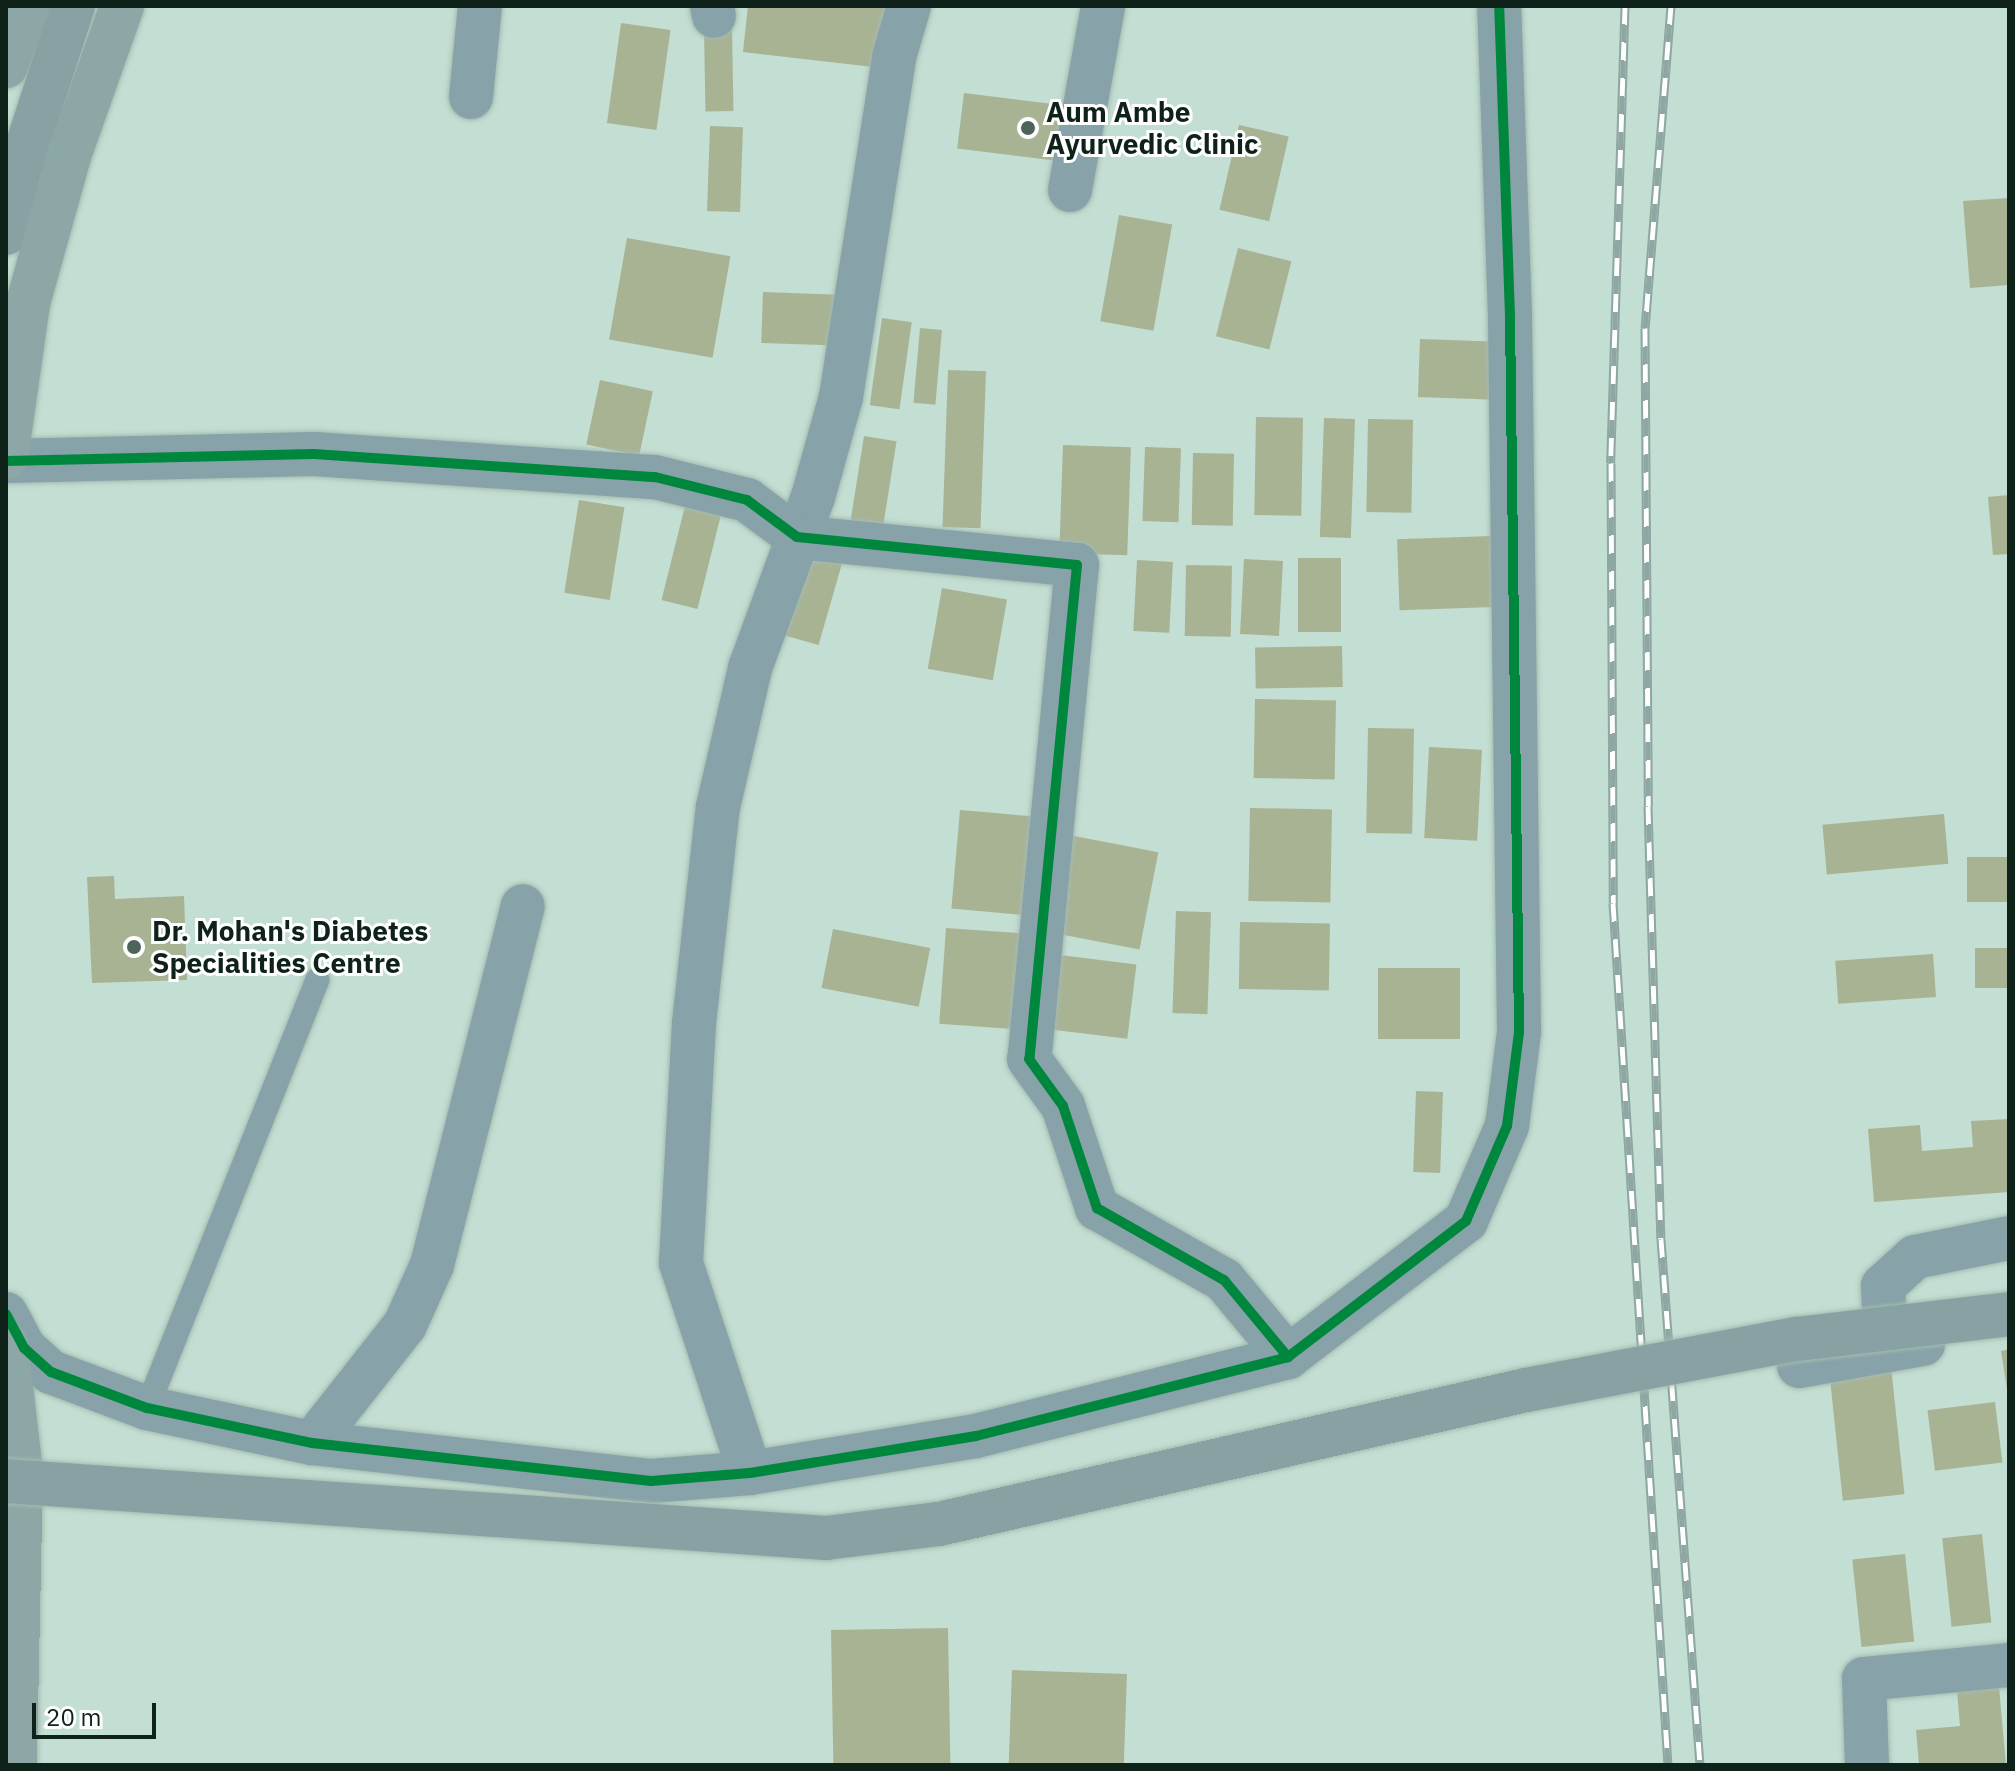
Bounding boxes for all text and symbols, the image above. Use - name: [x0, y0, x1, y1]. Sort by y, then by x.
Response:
- place label: Aum Ambe Ayurvedic Clinic: [1046, 95, 1258, 161]
- marker: Aum Ambe Ayurvedic Clinic: [1017, 117, 1039, 139]
- place label: Dr. Mohan's Diabetes Specialities Centre: [152, 914, 428, 980]
- marker: Dr. Mohan's Diabetes Specialities Centre: [123, 936, 145, 958]
- scale bar: [36, 1687, 160, 1737]
- text: 20 m: [46, 1701, 101, 1733]

